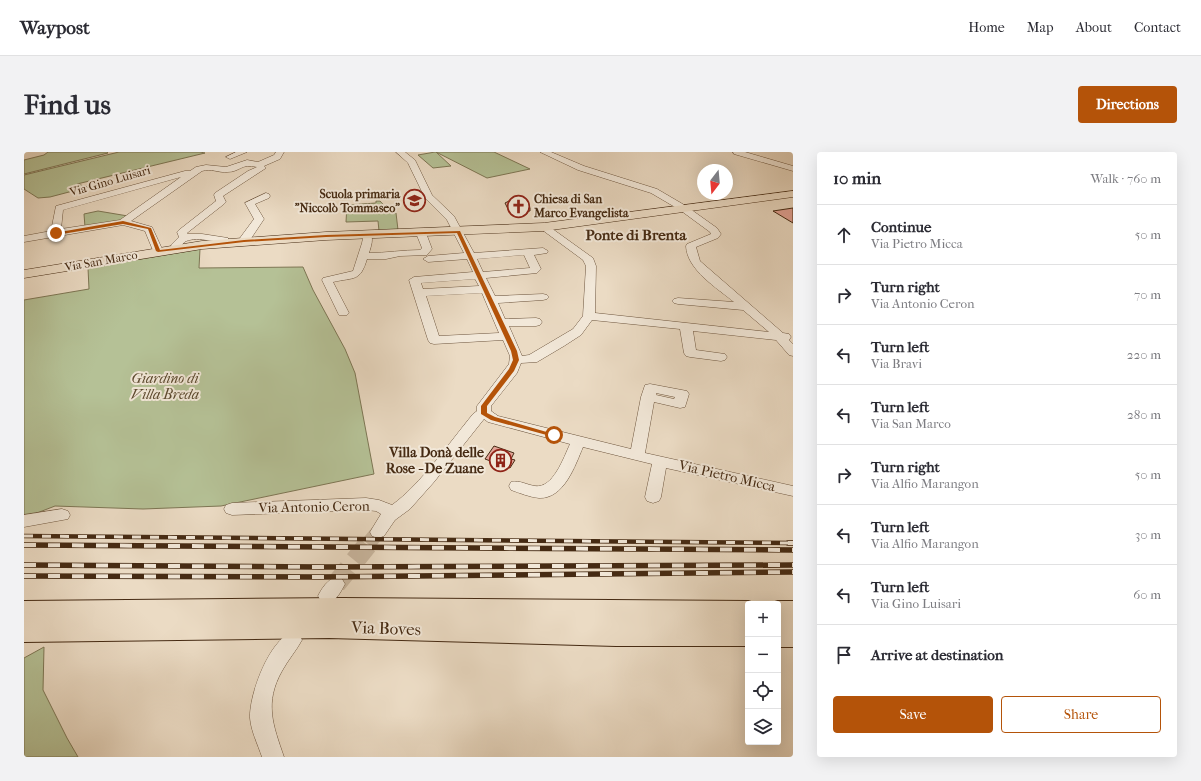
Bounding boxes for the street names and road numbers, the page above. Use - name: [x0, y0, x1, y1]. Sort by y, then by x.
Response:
- street label: Via Gino Luisari: [67, 163, 152, 199]
- street label: Via San Marco: [63, 248, 139, 274]
- street label: Via Pietro Micca: [676, 456, 778, 496]
- street label: Via Antonio Ceron: [257, 498, 370, 516]
- street label: Via Boves: [350, 617, 421, 639]

